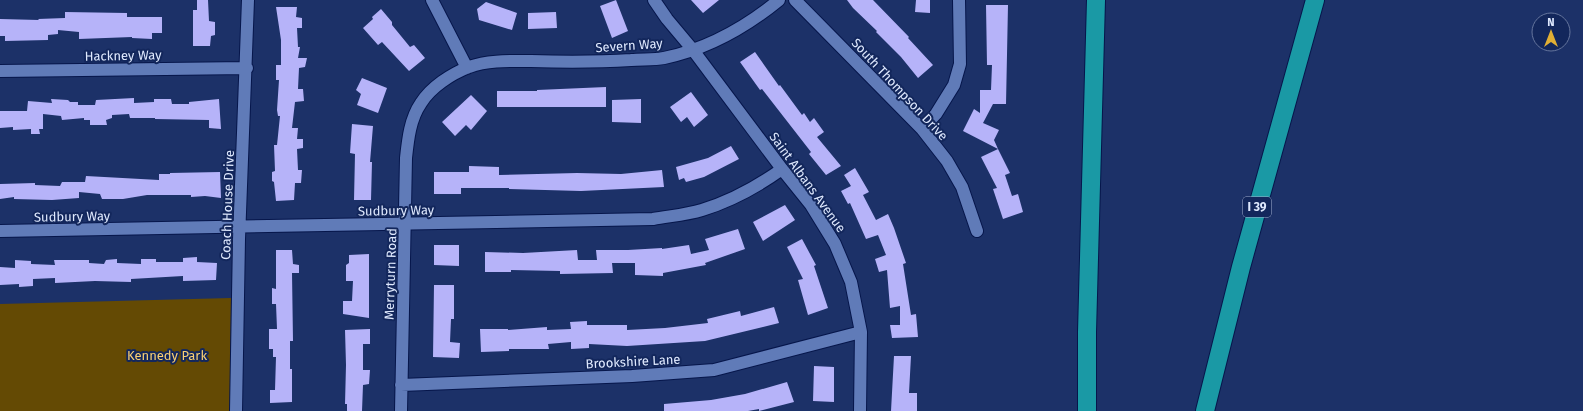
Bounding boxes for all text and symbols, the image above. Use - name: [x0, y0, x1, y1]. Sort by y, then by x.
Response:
- north arrow: [1531, 12, 1571, 52]
- text: N: [1547, 16, 1555, 29]
- street label: South Thompson Drive: [848, 35, 951, 143]
- street label: Severn Way: [595, 36, 664, 55]
- street label: Hackney Way: [84, 47, 162, 64]
- street label: Saint Albans Avenue: [766, 129, 849, 235]
- street label: Coach House Drive: [218, 150, 237, 260]
- road number: I 39: [1243, 197, 1271, 217]
- street label: Sudbury Way: [358, 202, 435, 219]
- street label: Sudbury Way: [34, 208, 111, 225]
- street label: Merryturn Road: [381, 228, 400, 320]
- park label: Kennedy Park: [127, 348, 207, 363]
- street label: Brookshire Lane: [585, 352, 681, 371]

